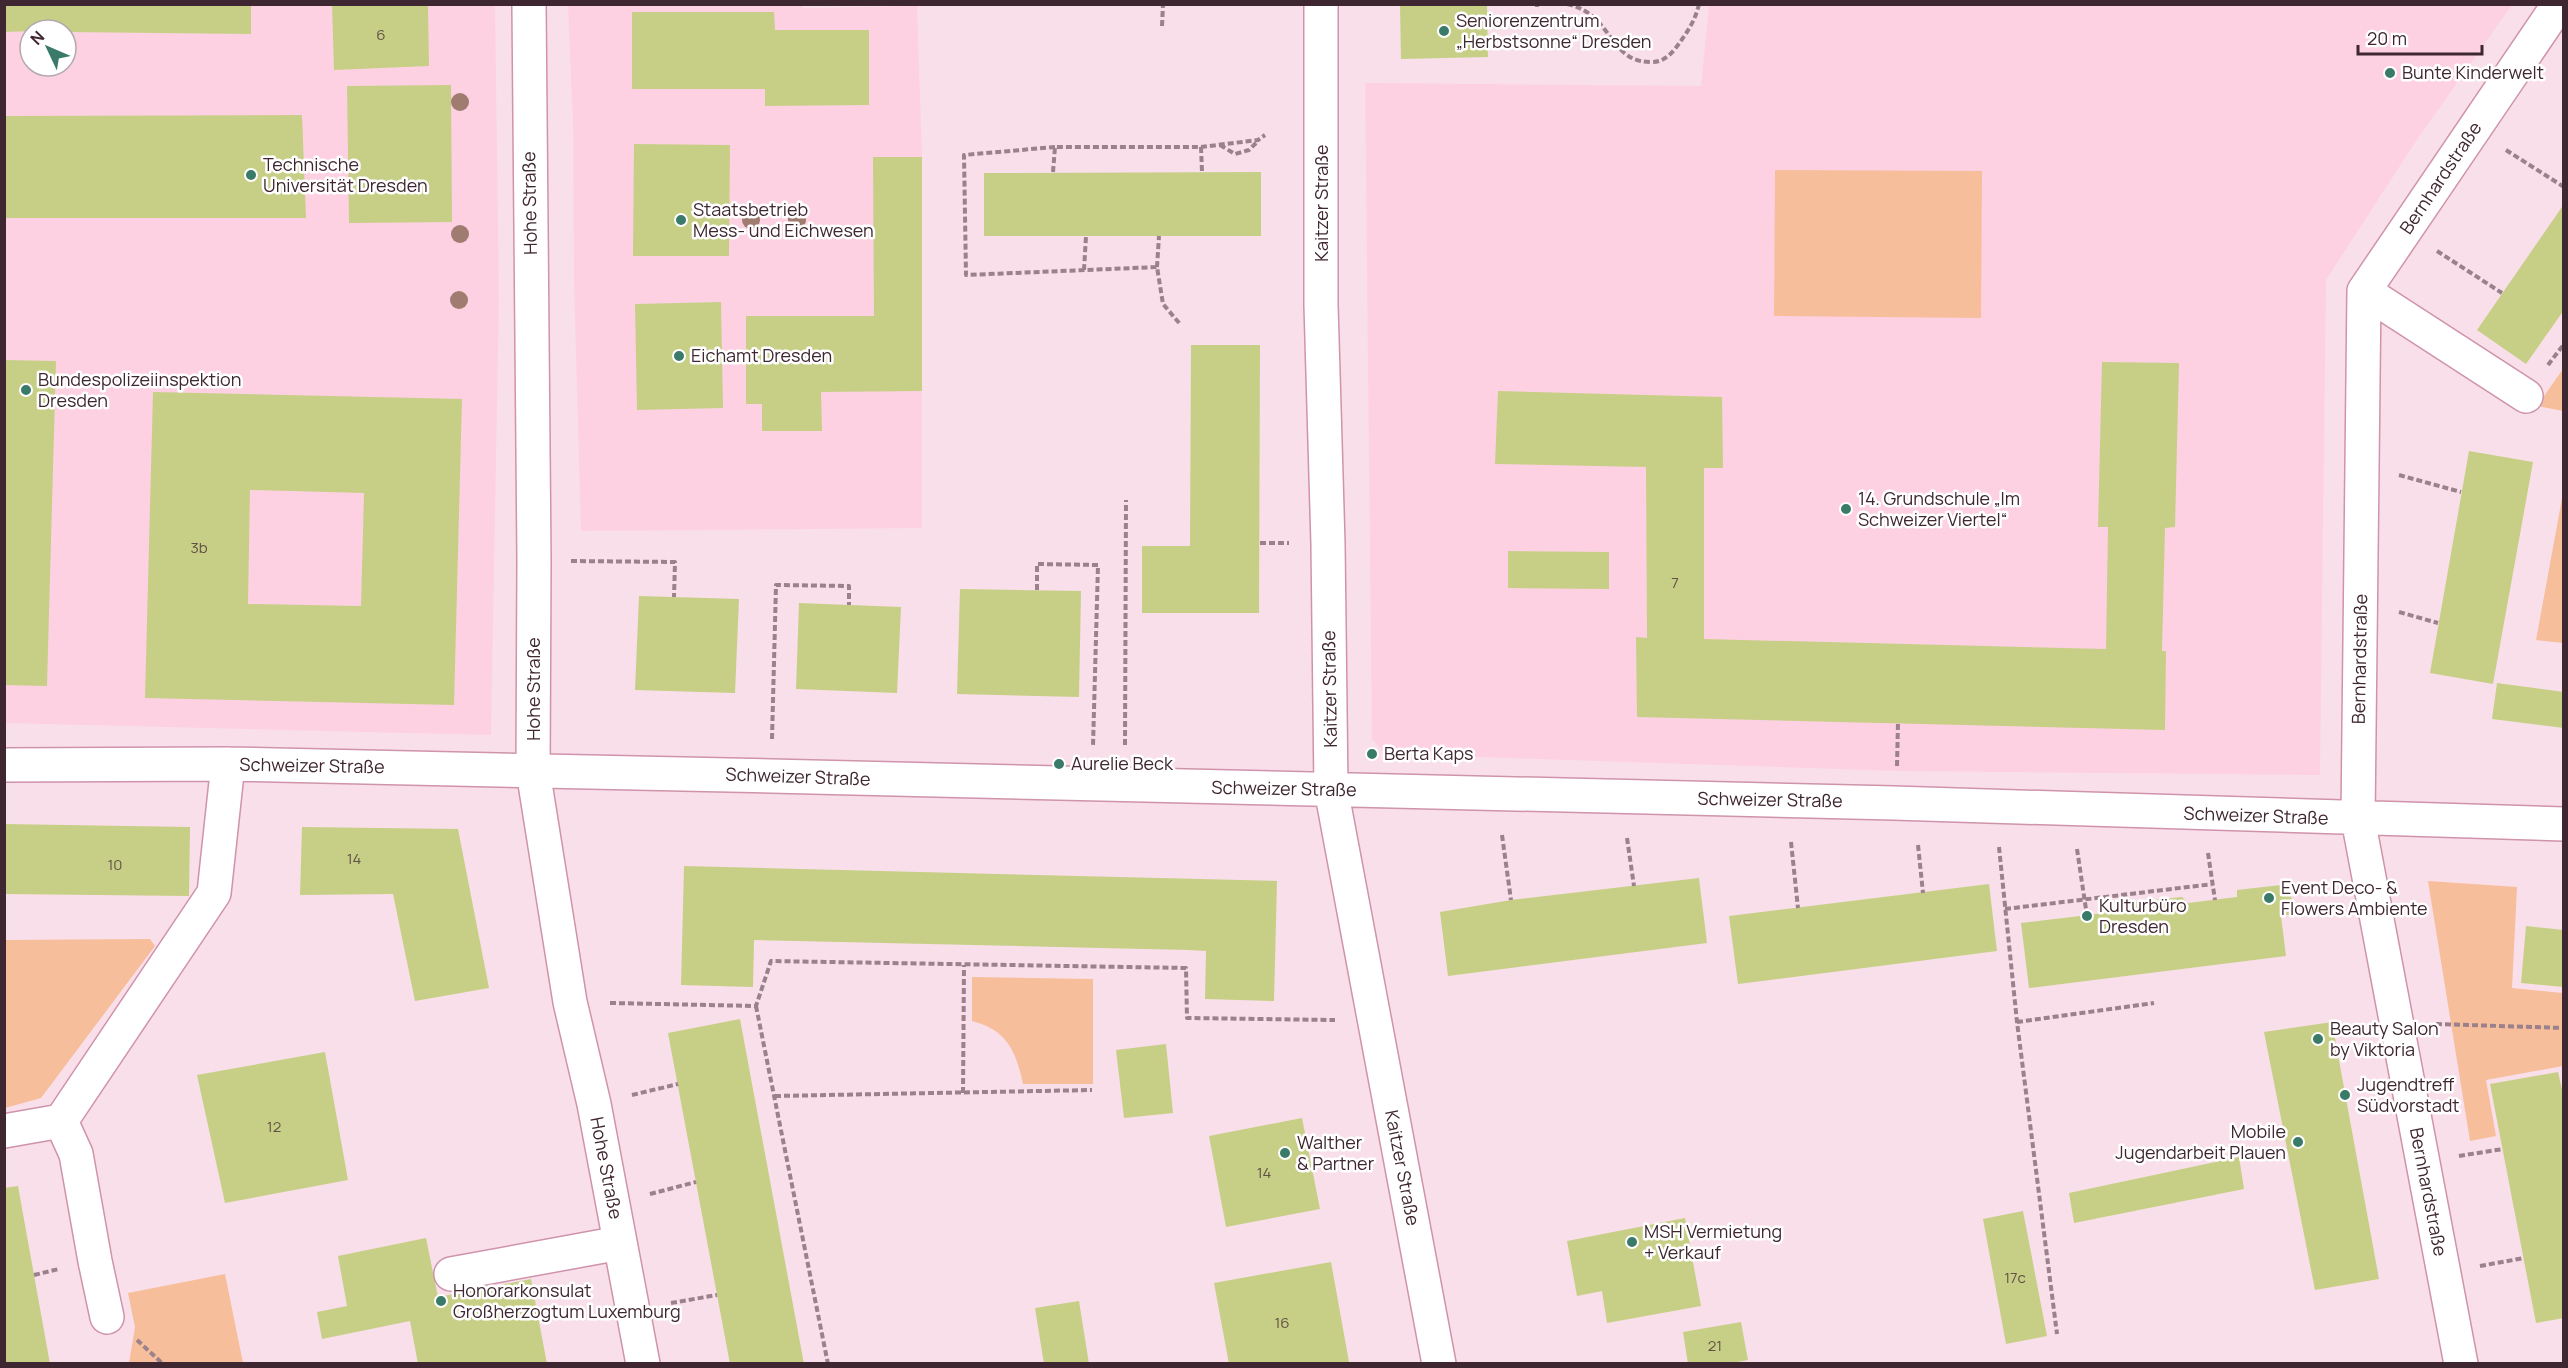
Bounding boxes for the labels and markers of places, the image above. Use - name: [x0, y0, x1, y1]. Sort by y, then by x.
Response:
- place label: Seniorenzentrum „Herbstsonne“ Dresden: [1456, 8, 1652, 53]
- marker: Seniorenzentrum „Herbstsonne“ Dresden: [1437, 24, 1451, 38]
- place label: Bunte Kinderwelt: [2402, 60, 2544, 84]
- marker: Bunte Kinderwelt: [2383, 66, 2397, 80]
- place label: Technische Universität Dresden: [263, 152, 428, 197]
- marker: Technische Universität Dresden: [244, 168, 258, 182]
- place label: Staatsbetrieb Mess- und Eichwesen: [693, 197, 874, 242]
- marker: Staatsbetrieb Mess- und Eichwesen: [674, 213, 688, 227]
- place label: Eichamt Dresden: [691, 343, 832, 367]
- marker: Eichamt Dresden: [672, 349, 686, 363]
- place label: Bundespolizeiinspektion Dresden: [38, 367, 241, 412]
- marker: Bundespolizeiinspektion Dresden: [19, 383, 33, 397]
- place label: 14. Grundschule „Im Schweizer Viertel“: [1858, 486, 2020, 531]
- marker: 14. Grundschule „Im Schweizer Viertel“: [1839, 502, 1853, 516]
- place label: Berta Kaps: [1384, 741, 1474, 765]
- marker: Berta Kaps: [1365, 747, 1379, 761]
- place label: Aurelie Beck: [1071, 751, 1174, 775]
- marker: Aurelie Beck: [1052, 757, 1066, 771]
- place label: Event Deco- & Flowers Ambiente: [2281, 875, 2428, 920]
- marker: Event Deco- & Flowers Ambiente: [2262, 891, 2276, 905]
- place label: Kulturbüro Dresden: [2099, 893, 2187, 938]
- marker: Kulturbüro Dresden: [2080, 909, 2094, 923]
- place label: Beauty Salon by Viktoria: [2330, 1016, 2439, 1061]
- marker: Beauty Salon by Viktoria: [2311, 1032, 2325, 1046]
- place label: Jugendtreff Südvorstadt: [2357, 1072, 2460, 1117]
- marker: Jugendtreff Südvorstadt: [2338, 1088, 2352, 1102]
- place label: Mobile Jugendarbeit Plauen: [2115, 1119, 2286, 1164]
- place label: Walther & Partner: [1297, 1130, 1375, 1175]
- marker: Mobile Jugendarbeit Plauen: [2291, 1135, 2305, 1149]
- marker: Walther & Partner: [1278, 1146, 1292, 1160]
- place label: MSH Vermietung + Verkauf: [1644, 1219, 1782, 1264]
- marker: MSH Vermietung + Verkauf: [1625, 1235, 1639, 1249]
- place label: Honorarkonsulat Großherzogtum Luxemburg: [453, 1278, 681, 1323]
- marker: Honorarkonsulat Großherzogtum Luxemburg: [434, 1294, 448, 1308]

